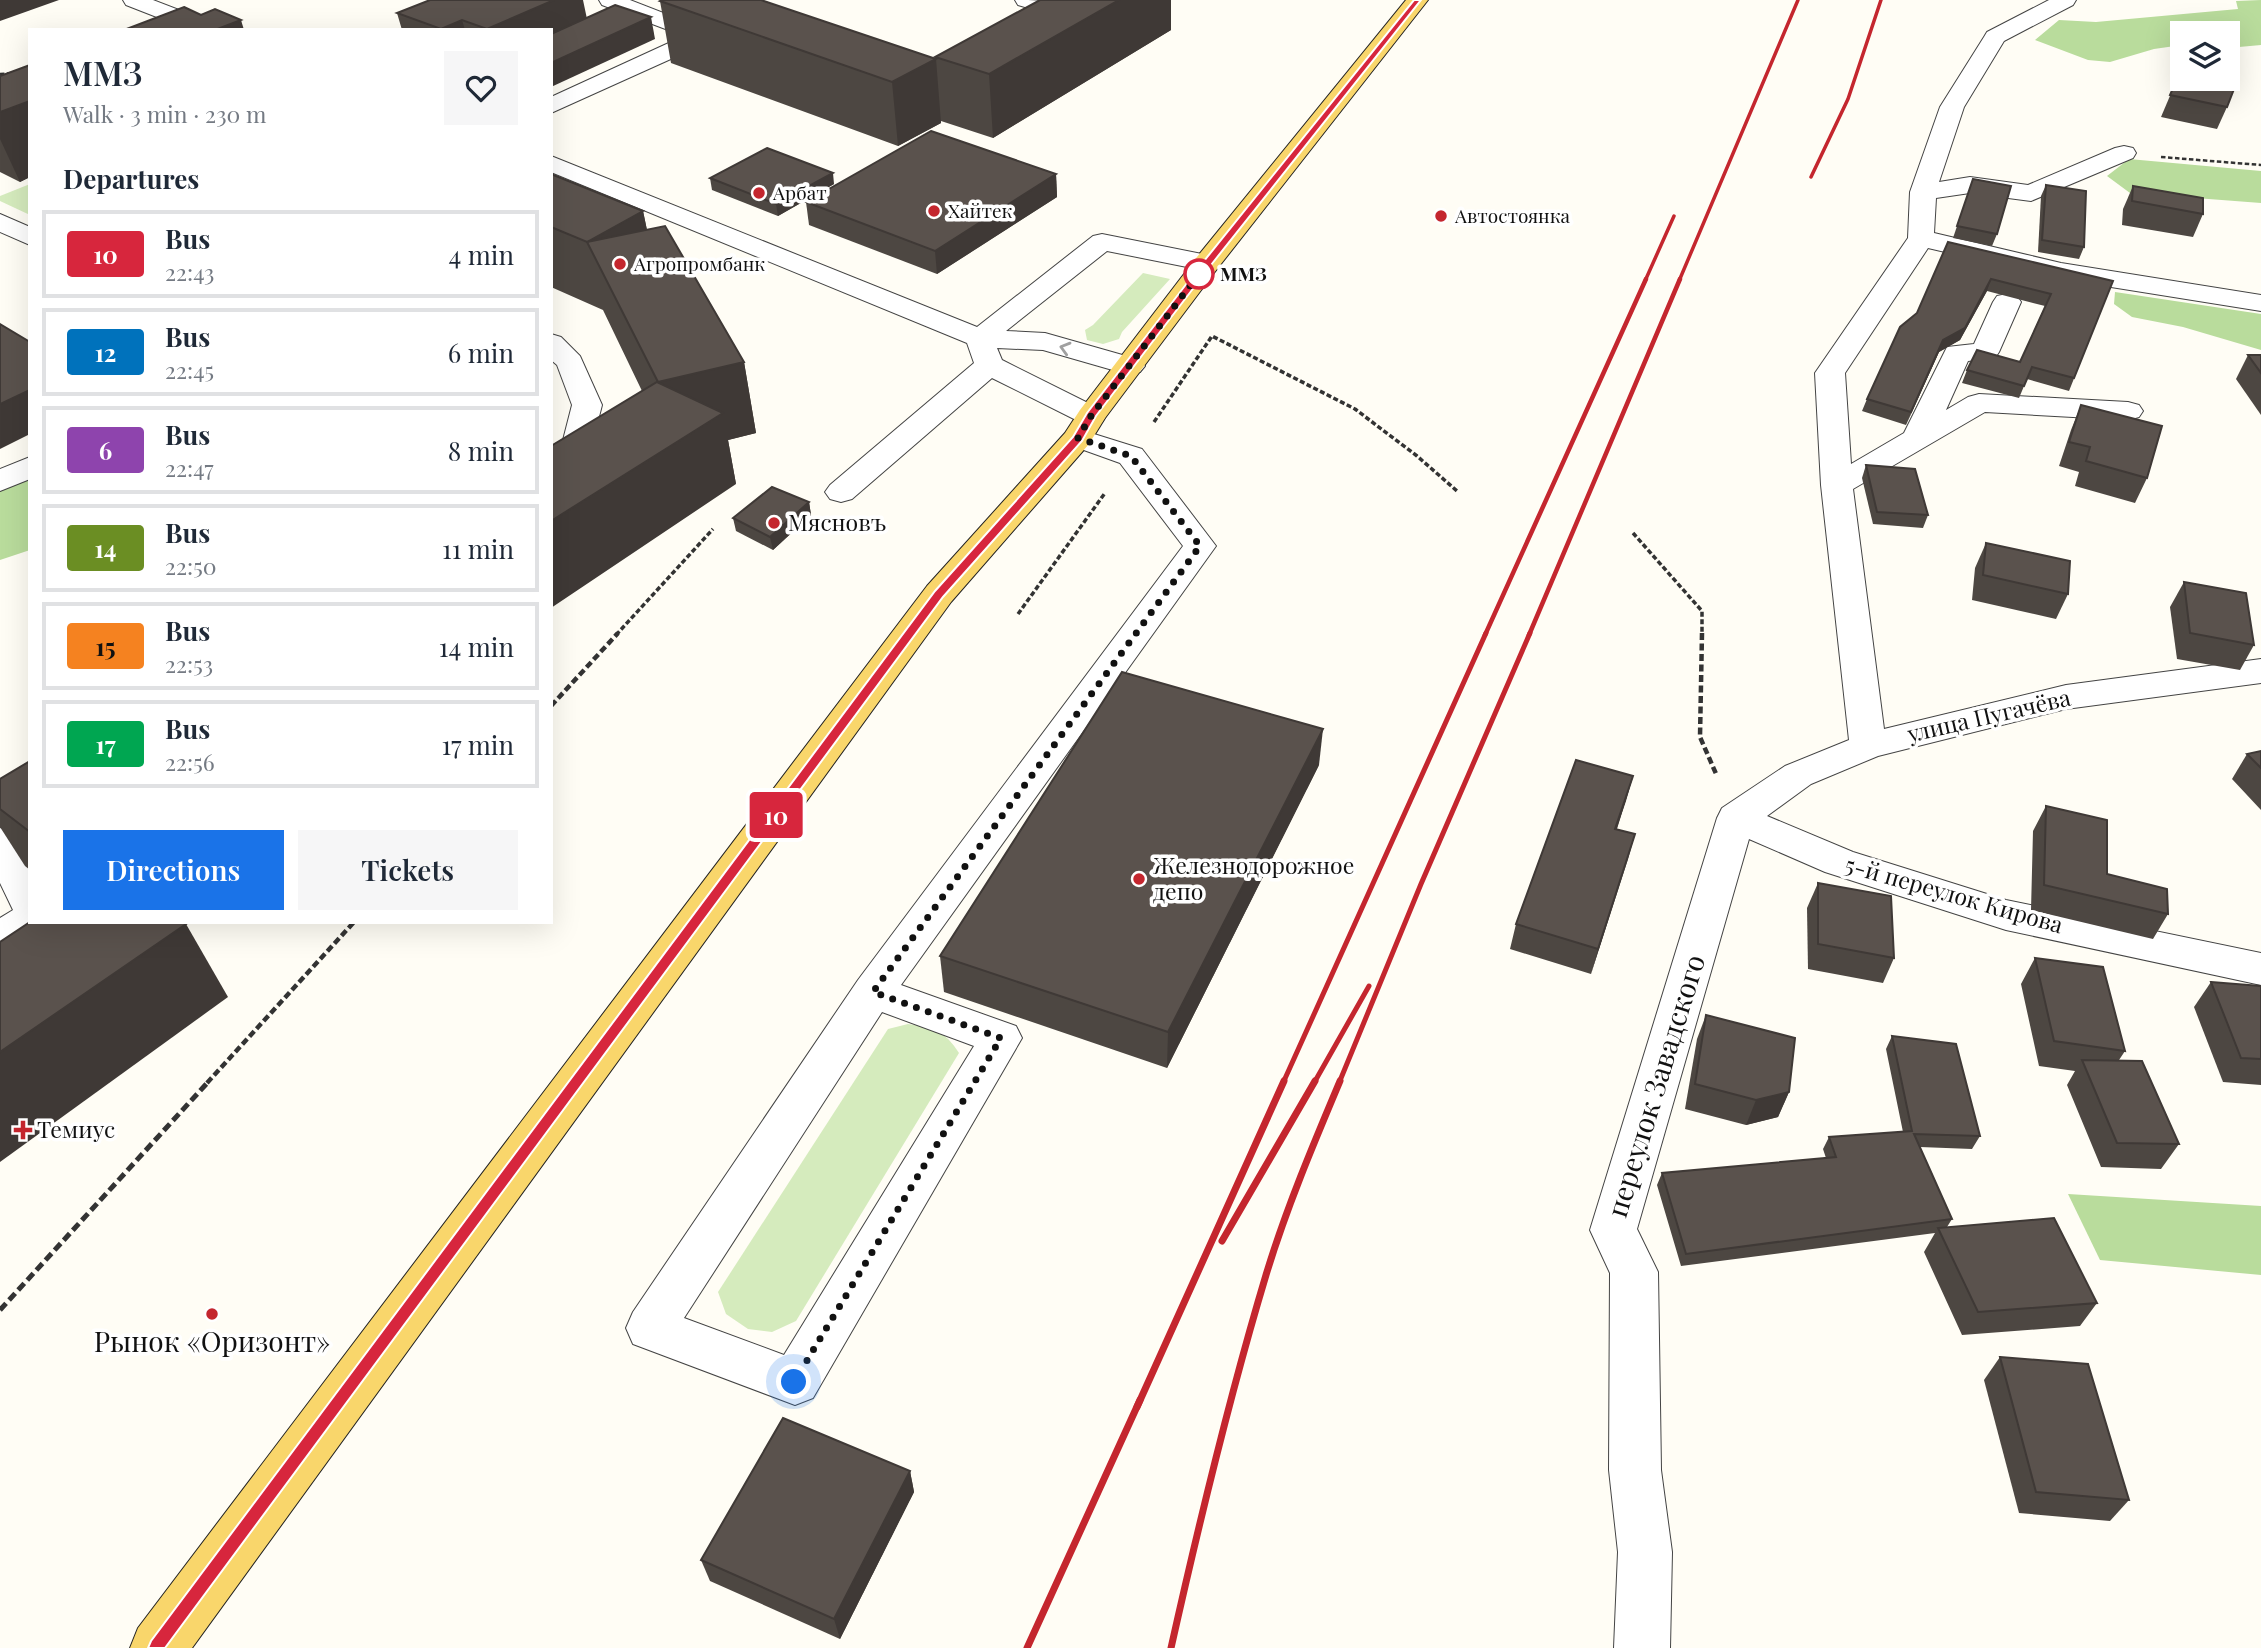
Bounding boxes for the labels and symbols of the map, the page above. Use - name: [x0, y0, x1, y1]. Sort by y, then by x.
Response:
- place label: Арбат: [772, 179, 827, 205]
- marker: Арбат: [751, 185, 767, 201]
- place label: Хайтек: [948, 197, 1013, 223]
- place label: Автостоянка: [1454, 202, 1571, 228]
- marker: Хайтек: [926, 203, 942, 219]
- marker: Автостоянка: [1433, 208, 1449, 224]
- place label: Агропромбанк: [633, 250, 765, 276]
- marker: Агропромбанк: [612, 256, 628, 272]
- marker: ММЗ: [1184, 259, 1214, 289]
- place label: ММЗ: [1220, 260, 1267, 286]
- one-way arrow: [1059, 341, 1071, 356]
- place label: Мясновъ: [788, 506, 886, 537]
- marker: Мясновъ: [766, 515, 782, 531]
- street label: улица Пугачёва: [1903, 681, 2074, 749]
- line badge: 10: [744, 792, 808, 838]
- street label: 5-й переулок Кирова: [1842, 848, 2067, 940]
- place label: Железнодорожное депо: [1153, 849, 1354, 906]
- marker: Железнодорожное депо: [1131, 871, 1147, 887]
- street label: переулок Завадского: [1597, 950, 1712, 1221]
- place label: Темиус: [37, 1113, 115, 1144]
- marker: Темиус: [15, 1122, 31, 1138]
- marker: Рынок «Оризонт»: [204, 1306, 220, 1322]
- place label: Рынок «Оризонт»: [94, 1322, 330, 1359]
- your location: [776, 1364, 811, 1399]

